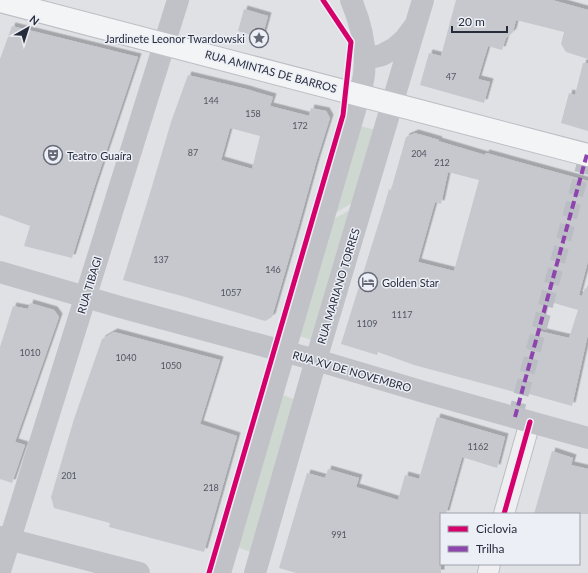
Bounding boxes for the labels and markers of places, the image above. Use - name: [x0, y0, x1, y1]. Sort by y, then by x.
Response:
- place icon: Jardinete Leonor Twardowski: [248, 27, 270, 49]
- place label: Jardinete Leonor Twardowski: [105, 32, 245, 45]
- theatre icon: Teatro Guaíra: [42, 144, 64, 166]
- place label: Teatro Guaíra: [67, 149, 132, 162]
- hotel icon: Golden Star: [357, 271, 379, 293]
- place label: Golden Star: [382, 276, 439, 289]

